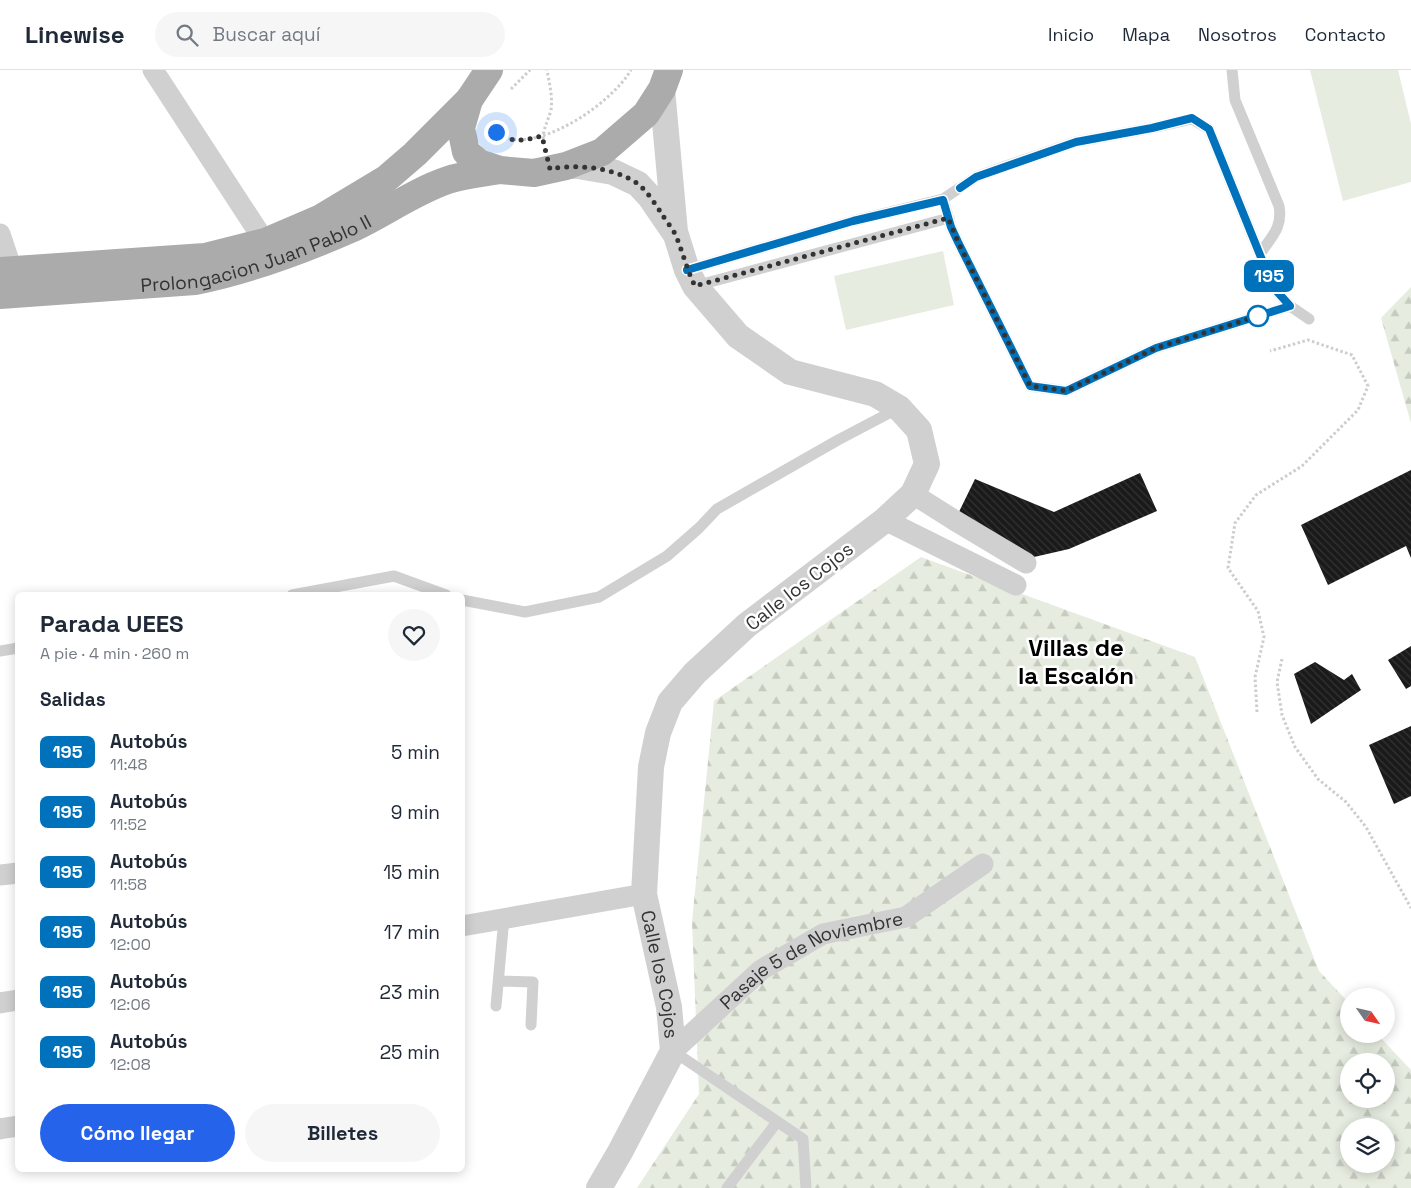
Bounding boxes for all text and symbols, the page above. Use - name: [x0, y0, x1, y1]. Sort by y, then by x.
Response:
- search box: [155, 12, 505, 57]
- text: Linewise: [25, 19, 125, 50]
- icon: search: [173, 21, 201, 49]
- text: Buscar aquí: [213, 22, 320, 47]
- text: Inicio: [1048, 23, 1094, 46]
- text: Mapa: [1122, 23, 1170, 46]
- text: Nosotros: [1198, 23, 1277, 46]
- text: Contacto: [1305, 23, 1386, 46]
- your location: [484, 120, 509, 145]
- street label: Prolongacion Juan Pablo II: [140, 209, 376, 298]
- line badge: 195: [1240, 260, 1298, 292]
- text: 195: [1254, 264, 1284, 287]
- unlabelled marker: [1247, 305, 1269, 327]
- street label: Calle los Cojos: [740, 536, 858, 636]
- text: Parada UEES: [40, 608, 184, 639]
- button: heart: [388, 609, 440, 661]
- district label: Villas de la Escalón: [1018, 632, 1134, 691]
- text: A pie · 4 min · 260 m: [40, 643, 189, 664]
- text: Salidas: [40, 687, 106, 712]
- text: Autobús: [110, 729, 187, 754]
- text: 195: [52, 740, 83, 763]
- text: 5 min: [391, 740, 440, 765]
- text: 11:48: [110, 754, 147, 775]
- text: Autobús: [110, 789, 187, 814]
- text: 195: [52, 800, 83, 823]
- text: 9 min: [391, 800, 440, 825]
- text: 11:52: [110, 814, 147, 835]
- text: Autobús: [110, 849, 187, 874]
- text: 195: [52, 860, 83, 883]
- text: 15 min: [383, 860, 440, 885]
- text: 11:58: [110, 874, 147, 895]
- street label: Pasaje 5 de Noviembre: [714, 906, 905, 1015]
- street label: Calle los Cojos: [635, 908, 684, 1040]
- text: Autobús: [110, 909, 187, 934]
- text: 195: [52, 920, 83, 943]
- text: 17 min: [384, 920, 440, 945]
- text: 12:00: [110, 934, 151, 955]
- text: Autobús: [110, 969, 187, 994]
- text: 195: [52, 980, 83, 1003]
- text: 23 min: [380, 980, 440, 1005]
- north arrow: [1340, 988, 1395, 1042]
- map controls: [1340, 988, 1395, 1173]
- text: 12:06: [110, 994, 150, 1015]
- text: Autobús: [110, 1029, 187, 1054]
- text: 195: [52, 1040, 83, 1063]
- text: 25 min: [380, 1040, 440, 1065]
- button: locate: [1340, 1053, 1395, 1108]
- text: 12:08: [110, 1054, 151, 1075]
- button: Cómo llegar: [40, 1104, 235, 1162]
- button: Billetes: [245, 1104, 440, 1162]
- button: layers: [1340, 1118, 1395, 1173]

